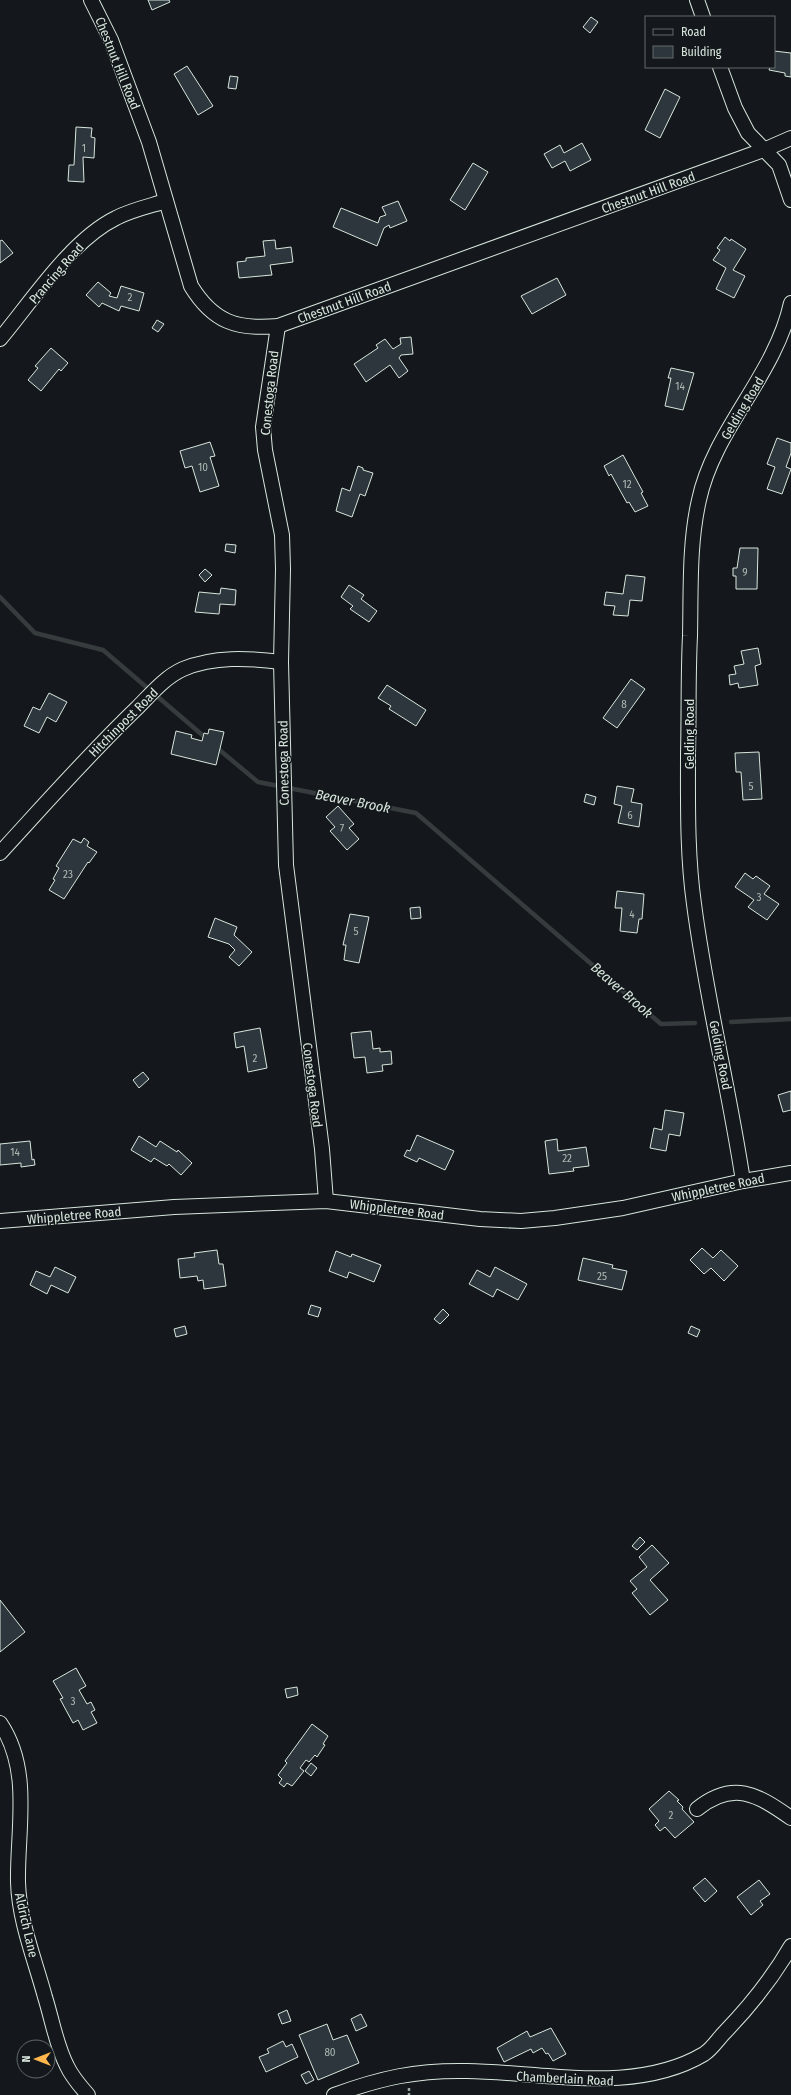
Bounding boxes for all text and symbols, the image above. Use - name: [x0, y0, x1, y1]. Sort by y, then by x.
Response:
- street label: Chestnut Hill Road: [92, 15, 143, 112]
- legend: [645, 16, 775, 68]
- text: Road: [681, 25, 706, 39]
- text: Building: [681, 45, 722, 59]
- house number: 1: [82, 142, 86, 155]
- street label: Chestnut Hill Road: [599, 169, 697, 216]
- street label: Prancing Road: [26, 240, 87, 307]
- street label: Chestnut Hill Road: [295, 279, 393, 326]
- house number: 2: [128, 291, 133, 304]
- street label: Conestoga Road: [258, 350, 281, 436]
- street label: Gelding Road: [718, 374, 767, 442]
- house number: 14: [675, 380, 685, 393]
- house number: 10: [198, 461, 208, 474]
- house number: 12: [622, 478, 632, 491]
- house number: 9: [742, 566, 748, 579]
- street label: Hitchinpost Road: [86, 685, 161, 760]
- house number: 8: [621, 698, 627, 711]
- street label: Gelding Road: [682, 699, 697, 769]
- street label: Conestoga Road: [275, 720, 292, 806]
- house number: 5: [748, 780, 754, 793]
- water label: Beaver Brook: [314, 786, 392, 817]
- house number: 6: [627, 809, 633, 822]
- house number: 7: [340, 822, 345, 835]
- house number: 23: [63, 868, 73, 881]
- house number: 3: [757, 891, 762, 904]
- house number: 4: [629, 908, 635, 921]
- house number: 5: [353, 925, 359, 938]
- water label: Beaver Brook: [587, 959, 656, 1022]
- street label: Gelding Road: [706, 1019, 735, 1091]
- street label: Conestoga Road: [300, 1042, 325, 1128]
- house number: 2: [253, 1052, 258, 1065]
- house number: 14: [10, 1146, 20, 1159]
- house number: 22: [562, 1152, 572, 1165]
- street label: Whippletree Road: [670, 1170, 766, 1205]
- street label: Whippletree Road: [349, 1196, 445, 1223]
- street label: Whippletree Road: [26, 1204, 122, 1227]
- house number: 25: [597, 1270, 607, 1283]
- house number: 3: [71, 1695, 76, 1708]
- house number: 2: [669, 1809, 674, 1822]
- street label: Aldrich Lane: [12, 1891, 41, 1959]
- north arrow: [16, 2039, 56, 2079]
- house number: 80: [324, 2046, 336, 2059]
- text: N: [20, 2056, 33, 2062]
- street label: Chamberlain Road: [516, 2068, 614, 2089]

